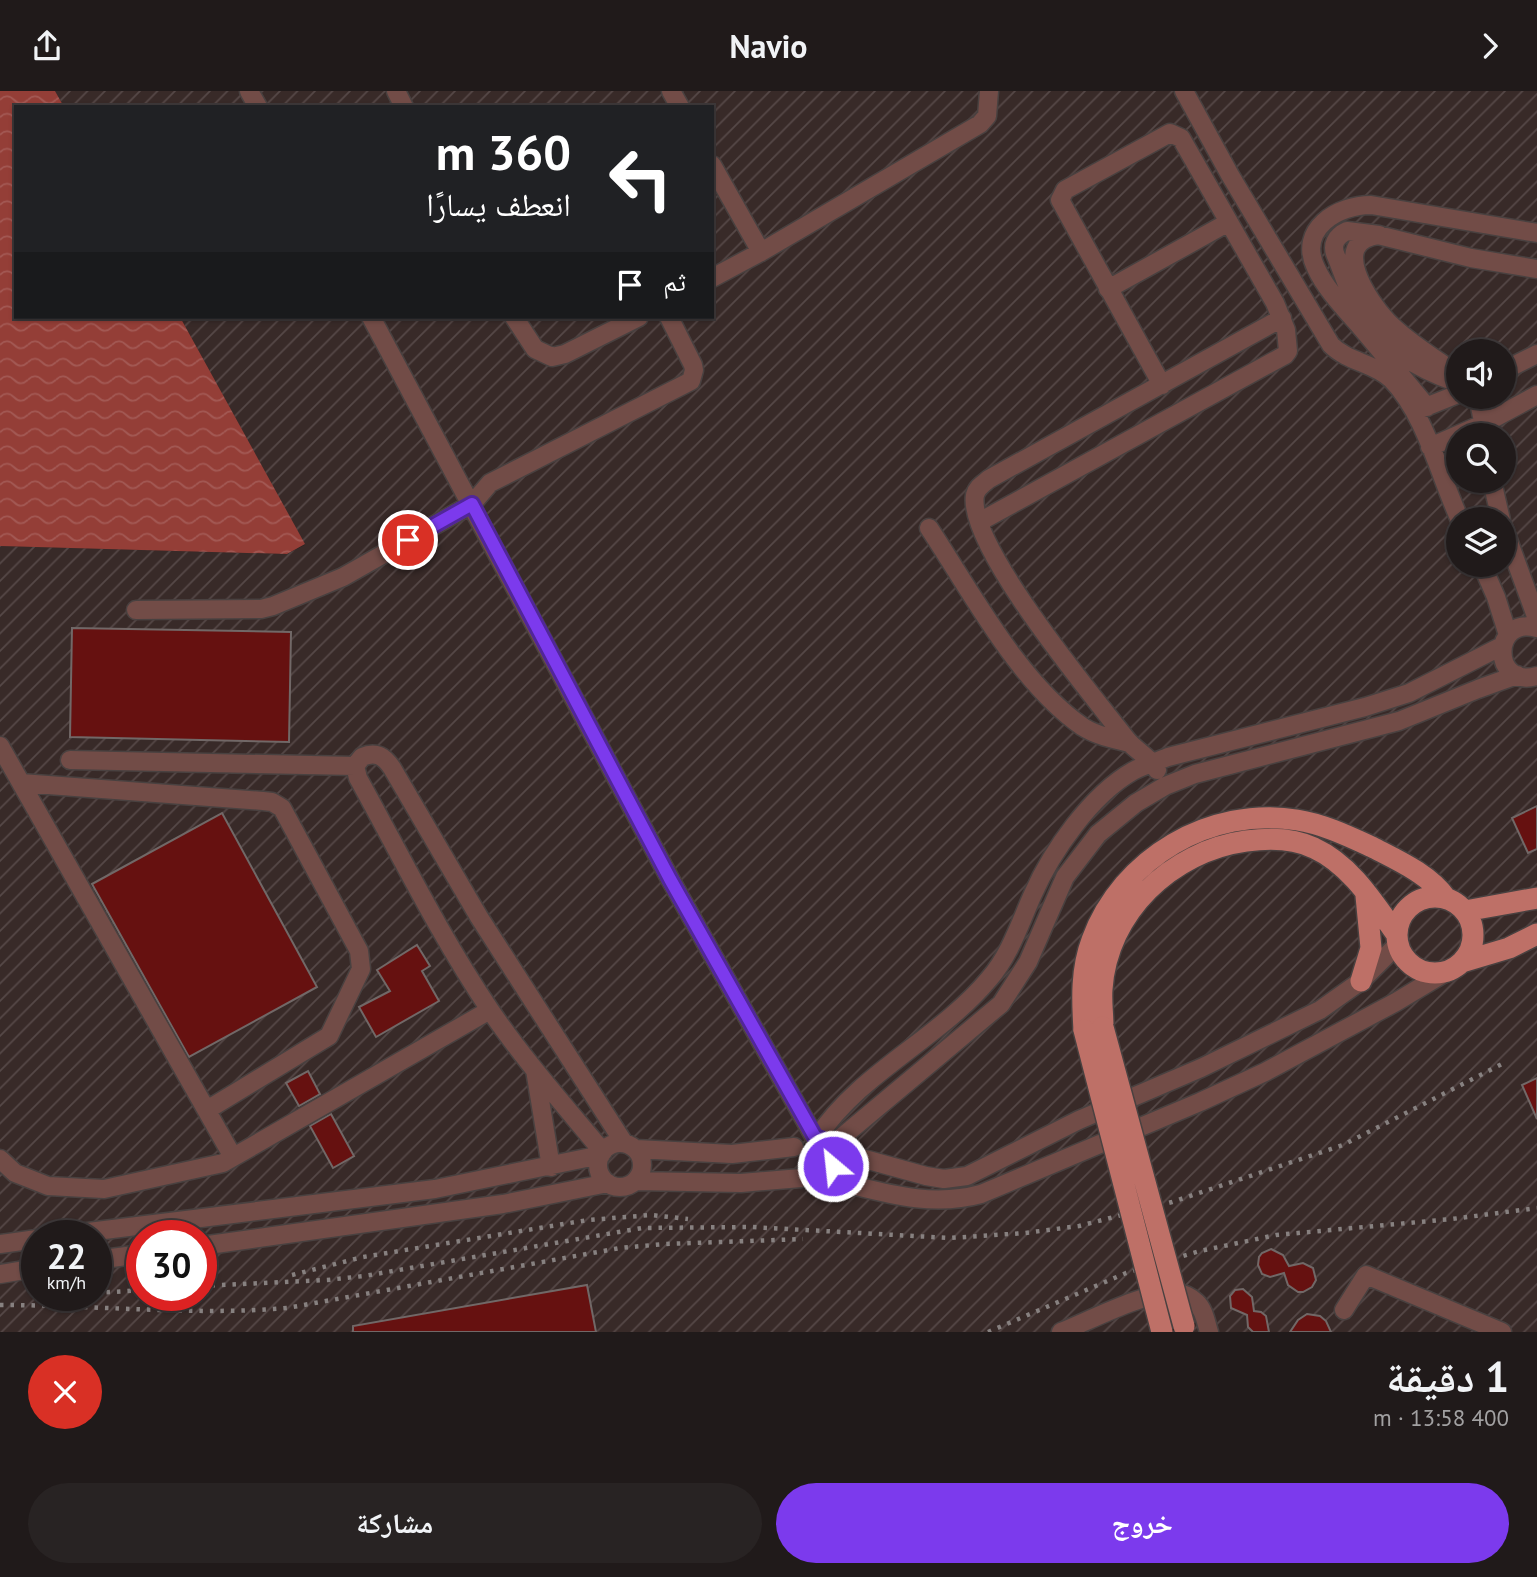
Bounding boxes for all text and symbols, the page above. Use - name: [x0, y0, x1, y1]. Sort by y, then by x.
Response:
- text: Navio: [730, 25, 807, 67]
- icon: share: [28, 27, 66, 65]
- icon: forward: [1471, 27, 1509, 65]
- text: 360 m: [436, 120, 571, 184]
- icon: left: [595, 133, 686, 224]
- text: انعطف يسارًا: [426, 183, 571, 225]
- text: ثم: [663, 265, 686, 298]
- icon: arrive: [611, 266, 649, 304]
- map controls: [1446, 339, 1516, 577]
- button: sound: [1446, 339, 1516, 409]
- button: search: [1446, 423, 1516, 493]
- button: layers: [1446, 507, 1516, 577]
- pin: [378, 510, 438, 570]
- icon: arrive: [389, 521, 427, 559]
- position arrow: [796, 1129, 870, 1203]
- speed limit sign: 30: [126, 1220, 217, 1311]
- text: 22: [47, 1233, 86, 1279]
- text: km/h: [47, 1271, 86, 1294]
- text: 1 دقيقة: [1386, 1349, 1509, 1404]
- button: close: [28, 1355, 102, 1429]
- text: 400 m · 13:58: [1373, 1403, 1509, 1432]
- button: مشاركة: [28, 1483, 762, 1563]
- button: خروج: [776, 1483, 1509, 1563]

